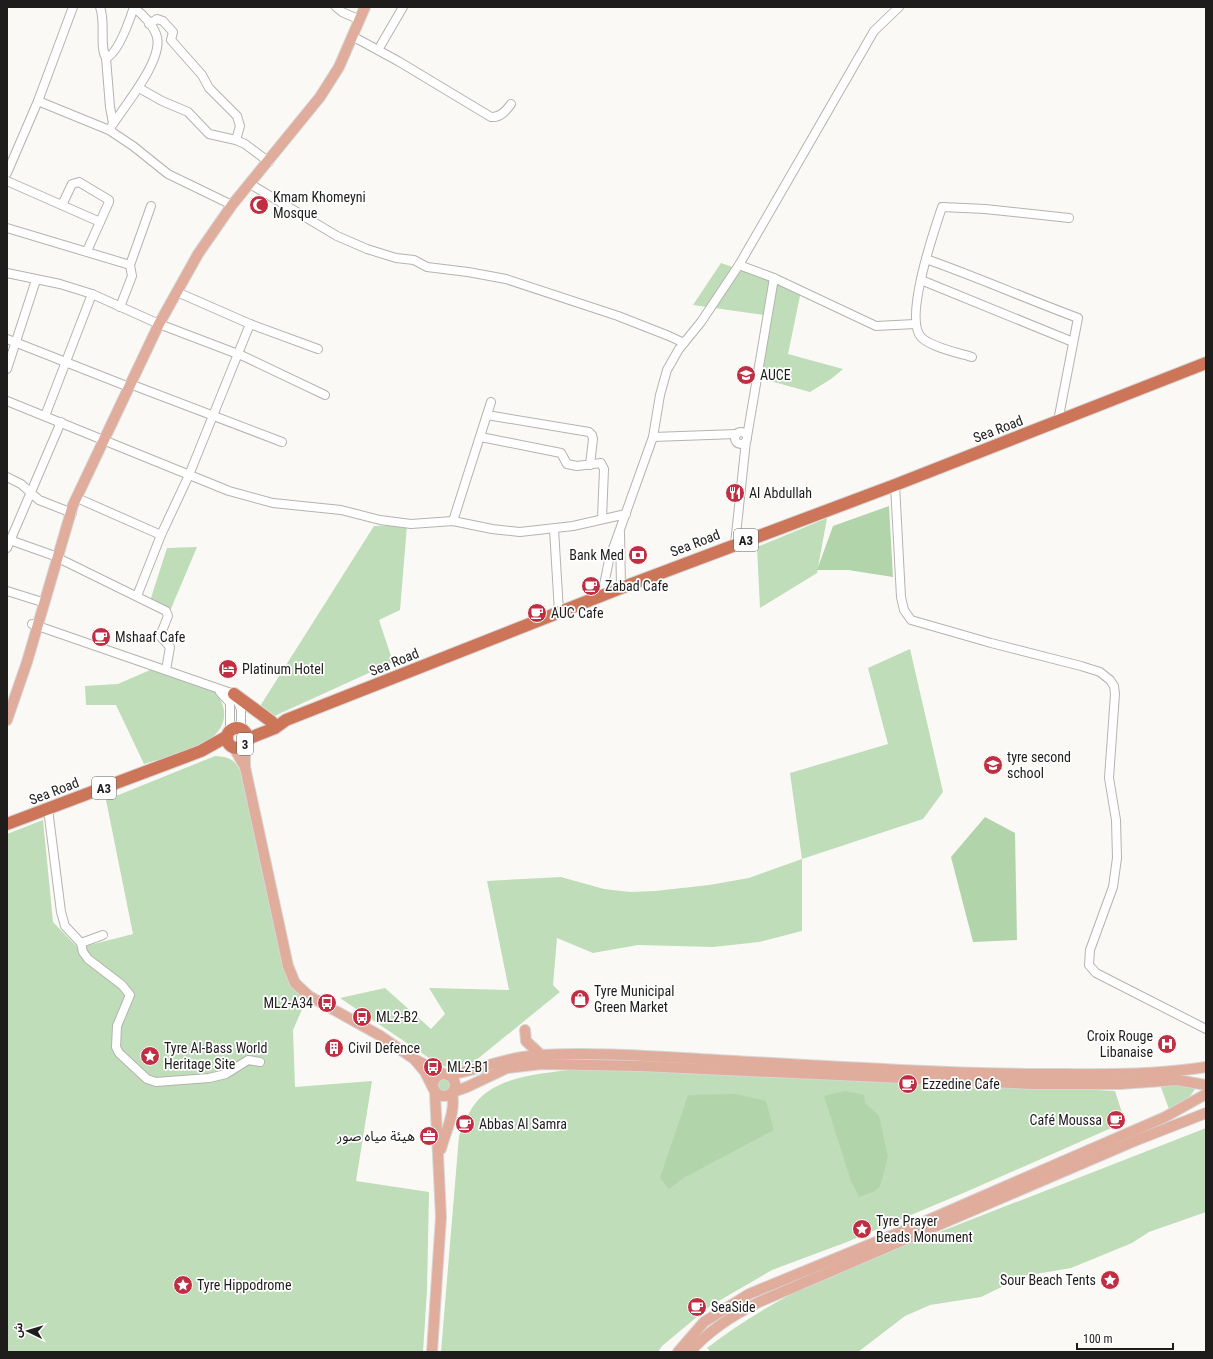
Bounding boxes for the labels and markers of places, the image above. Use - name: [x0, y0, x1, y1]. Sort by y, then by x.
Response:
- place label: Kmam Khomeyni Mosque: [273, 189, 366, 221]
- mosque icon: Kmam Khomeyni Mosque: [248, 194, 270, 216]
- school or university icon: AUCE: [735, 364, 757, 386]
- place label: AUCE: [760, 367, 791, 383]
- restaurant icon: Al Abdullah: [724, 482, 746, 504]
- place label: Al Abdullah: [749, 485, 812, 501]
- bank icon: Bank Med: [627, 544, 649, 566]
- place label: Bank Med: [569, 547, 624, 563]
- cafe icon: Zabad Cafe: [580, 575, 602, 597]
- place label: Zabad Cafe: [605, 578, 669, 594]
- cafe icon: AUC Cafe: [526, 602, 548, 624]
- place label: AUC Cafe: [551, 605, 604, 621]
- cafe icon: Mshaaf Cafe: [90, 626, 112, 648]
- place label: Mshaaf Cafe: [115, 629, 186, 645]
- hotel icon: Platinum Hotel: [217, 658, 239, 680]
- place label: Platinum Hotel: [242, 661, 324, 677]
- place label: tyre second school: [1007, 749, 1071, 781]
- school or university icon: tyre second school: [982, 754, 1004, 776]
- place label: Tyre Municipal Green Market: [594, 983, 674, 1015]
- shop icon: Tyre Municipal Green Market: [569, 988, 591, 1010]
- bus stop icon: ML2-A34: [316, 992, 338, 1014]
- place label: ML2-A34: [263, 995, 313, 1011]
- bus stop icon: ML2-B2: [351, 1006, 373, 1028]
- place label: ML2-B2: [376, 1009, 418, 1025]
- place label: Croix Rouge Libanaise: [1087, 1028, 1153, 1060]
- hospital icon: Croix Rouge Libanaise: [1156, 1033, 1178, 1055]
- building icon: Civil Defence: [323, 1037, 345, 1059]
- place label: Tyre Al-Bass World Heritage Site: [164, 1040, 268, 1072]
- place label: Civil Defence: [348, 1040, 420, 1056]
- place icon: Tyre Al-Bass World Heritage Site: [139, 1045, 161, 1067]
- bus stop icon: ML2-B1: [422, 1056, 444, 1078]
- place label: ML2-B1: [447, 1059, 489, 1075]
- cafe icon: Ezzedine Cafe: [897, 1073, 919, 1095]
- place label: Ezzedine Cafe: [922, 1076, 1000, 1092]
- cafe icon: Café Moussa: [1105, 1109, 1127, 1131]
- place label: Café Moussa: [1029, 1112, 1102, 1128]
- cafe icon: Abbas Al Samra: [454, 1113, 476, 1135]
- place label: Abbas Al Samra: [479, 1116, 567, 1132]
- office icon: هيئة مياه صور: [418, 1125, 440, 1147]
- place label: هيئة مياه صور: [336, 1128, 415, 1145]
- place label: Tyre Prayer Beads Monument: [876, 1213, 973, 1245]
- place icon: Tyre Prayer Beads Monument: [851, 1218, 873, 1240]
- place icon: Sour Beach Tents: [1099, 1269, 1121, 1291]
- place label: Sour Beach Tents: [1000, 1272, 1096, 1288]
- place icon: Tyre Hippodrome: [172, 1274, 194, 1296]
- place label: Tyre Hippodrome: [197, 1277, 292, 1293]
- cafe icon: SeaSide: [686, 1296, 708, 1318]
- place label: SeaSide: [711, 1299, 756, 1315]

